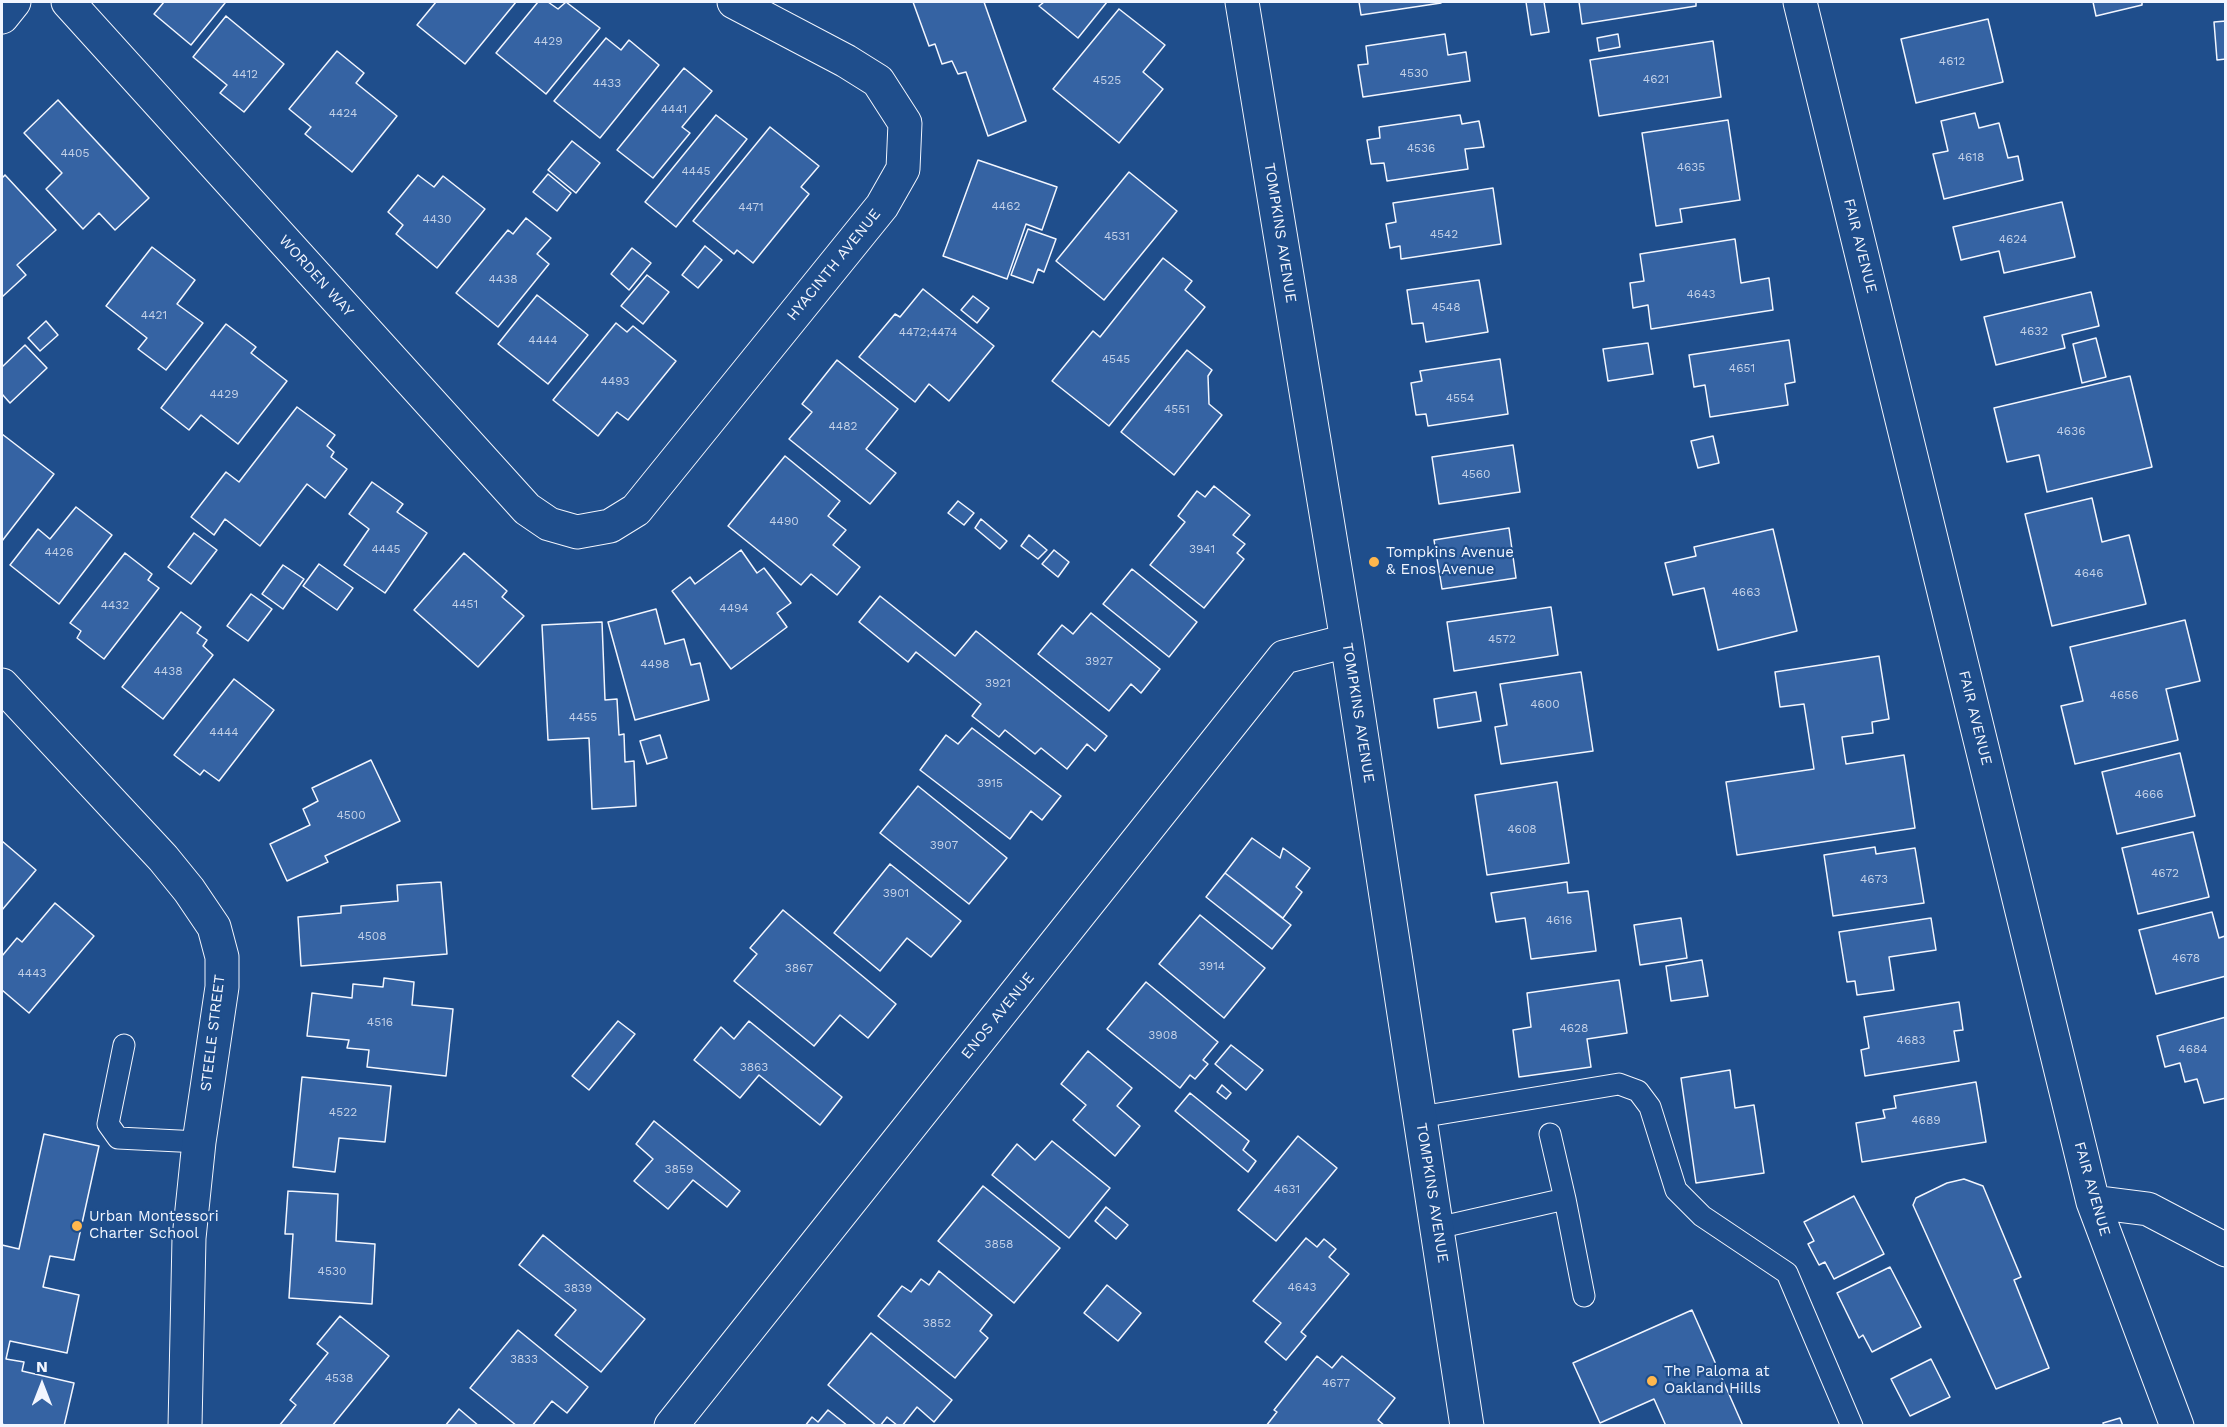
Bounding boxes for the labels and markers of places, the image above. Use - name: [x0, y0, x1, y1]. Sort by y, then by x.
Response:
- place label: Tompkins Avenue & Enos Avenue: [1386, 544, 1514, 579]
- marker: Tompkins Avenue & Enos Avenue: [1367, 555, 1381, 569]
- place label: Urban Montessori Charter School: [89, 1208, 219, 1243]
- marker: Urban Montessori Charter School: [70, 1219, 84, 1233]
- place label: The Paloma at Oakland Hills: [1664, 1363, 1769, 1398]
- marker: The Paloma at Oakland Hills: [1645, 1374, 1659, 1388]

